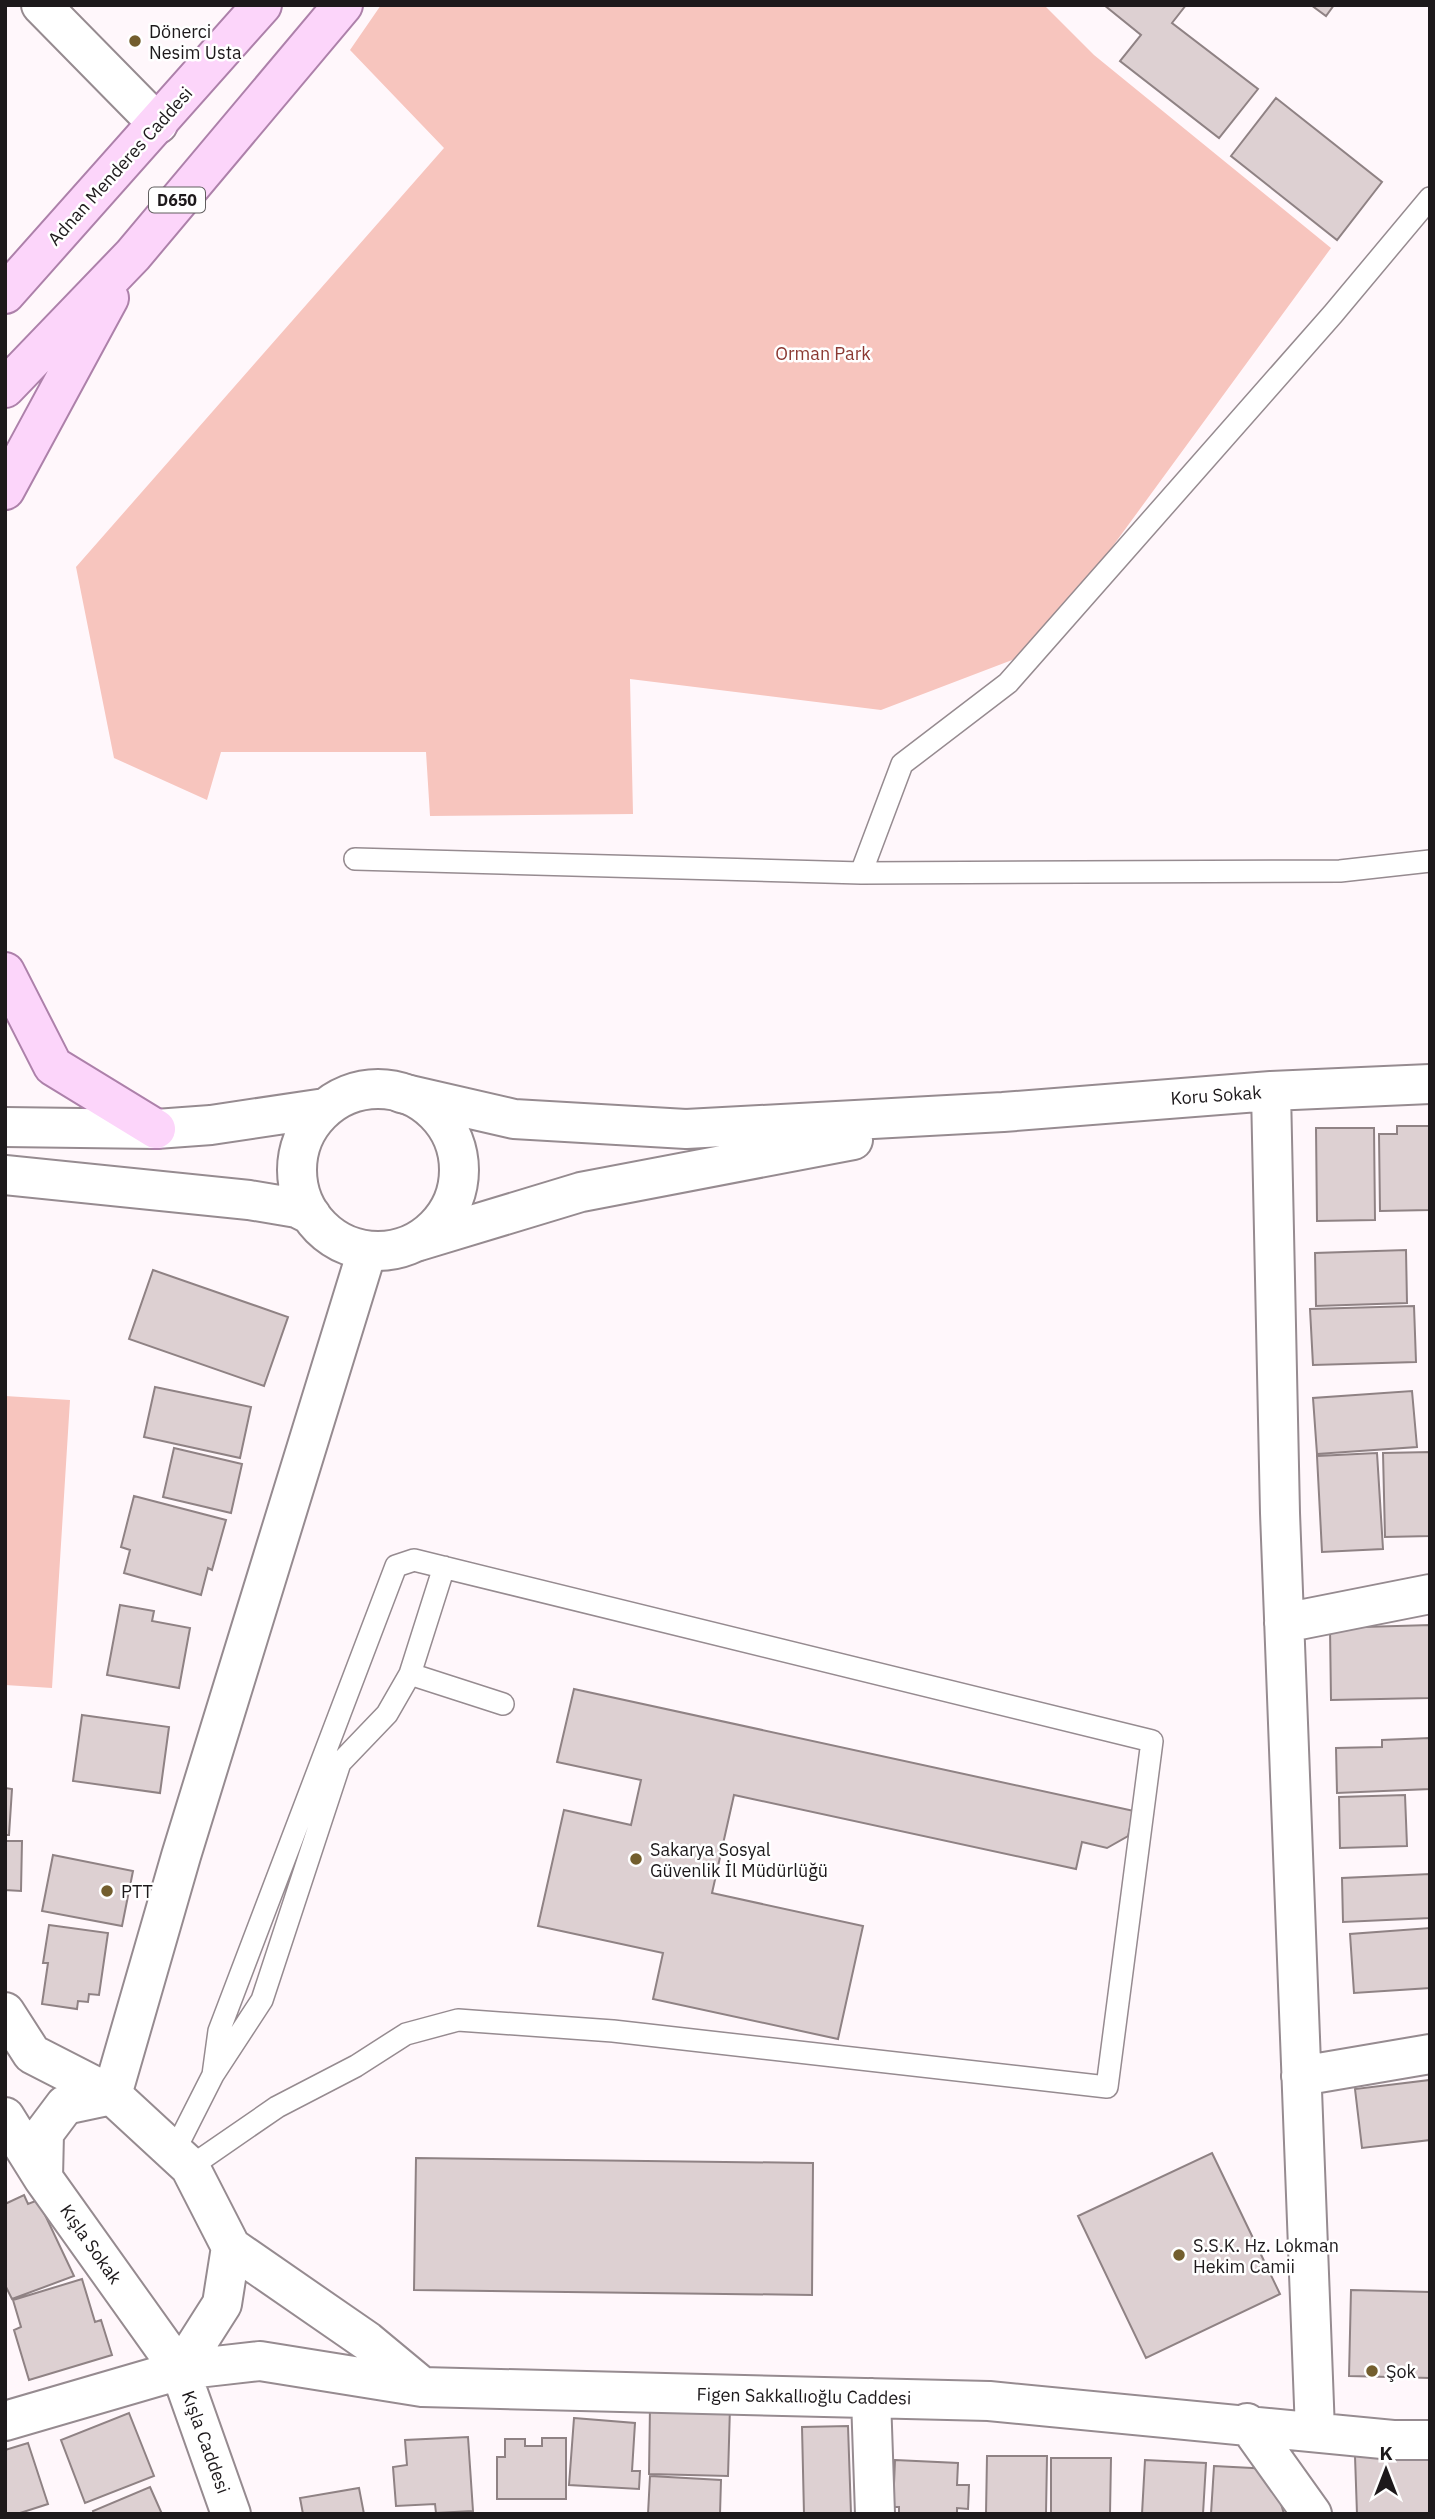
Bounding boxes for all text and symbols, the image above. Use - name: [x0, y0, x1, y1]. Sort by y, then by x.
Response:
- place label: Dönerci Nesim Usta: [149, 20, 242, 64]
- marker: Dönerci Nesim Usta: [127, 33, 143, 49]
- street label: Adnan Menderes Caddesi: [43, 82, 197, 250]
- road number: D650: [149, 188, 205, 212]
- park label: Orman Park: [775, 342, 871, 365]
- street label: Koru Sokak: [1170, 1080, 1263, 1110]
- place label: Sakarya Sosyal Güvenlik İl Müdürlüğü: [650, 1838, 828, 1882]
- marker: Sakarya Sosyal Güvenlik İl Müdürlüğü: [628, 1851, 644, 1867]
- place label: PTT: [121, 1880, 153, 1903]
- marker: PTT: [99, 1883, 115, 1899]
- street label: Kışla Sokak: [55, 2200, 127, 2289]
- place label: S.S.K. Hz. Lokman Hekim Camii: [1193, 2234, 1339, 2278]
- marker: S.S.K. Hz. Lokman Hekim Camii: [1171, 2247, 1187, 2263]
- place label: Şok: [1386, 2360, 1417, 2383]
- marker: Şok: [1364, 2363, 1380, 2379]
- street label: Figen Sakkallıoğlu Caddesi: [696, 2383, 912, 2409]
- street label: Kışla Caddesi: [177, 2387, 235, 2497]
- north arrow: [1351, 2435, 1421, 2505]
- text: K: [1379, 2441, 1393, 2465]

